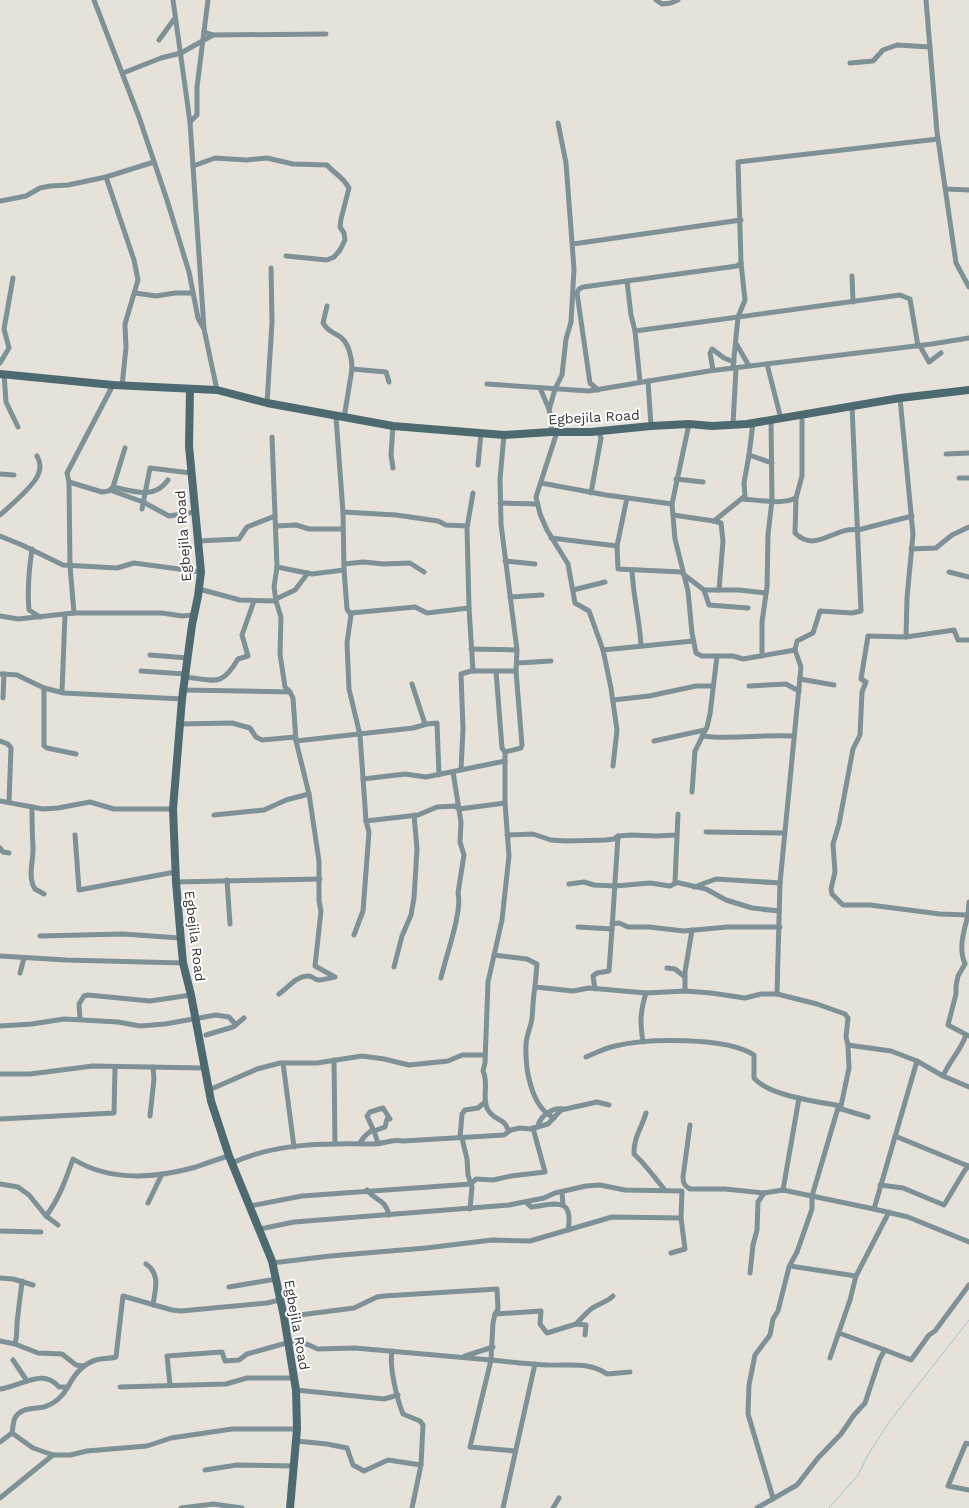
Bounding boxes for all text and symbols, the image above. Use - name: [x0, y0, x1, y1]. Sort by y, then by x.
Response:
- street label: Egbejila Road: [548, 407, 640, 427]
- street label: Egbejila Road: [172, 490, 194, 582]
- street label: Egbejila Road: [181, 890, 209, 982]
- street label: Egbejila Road: [281, 1279, 313, 1371]

